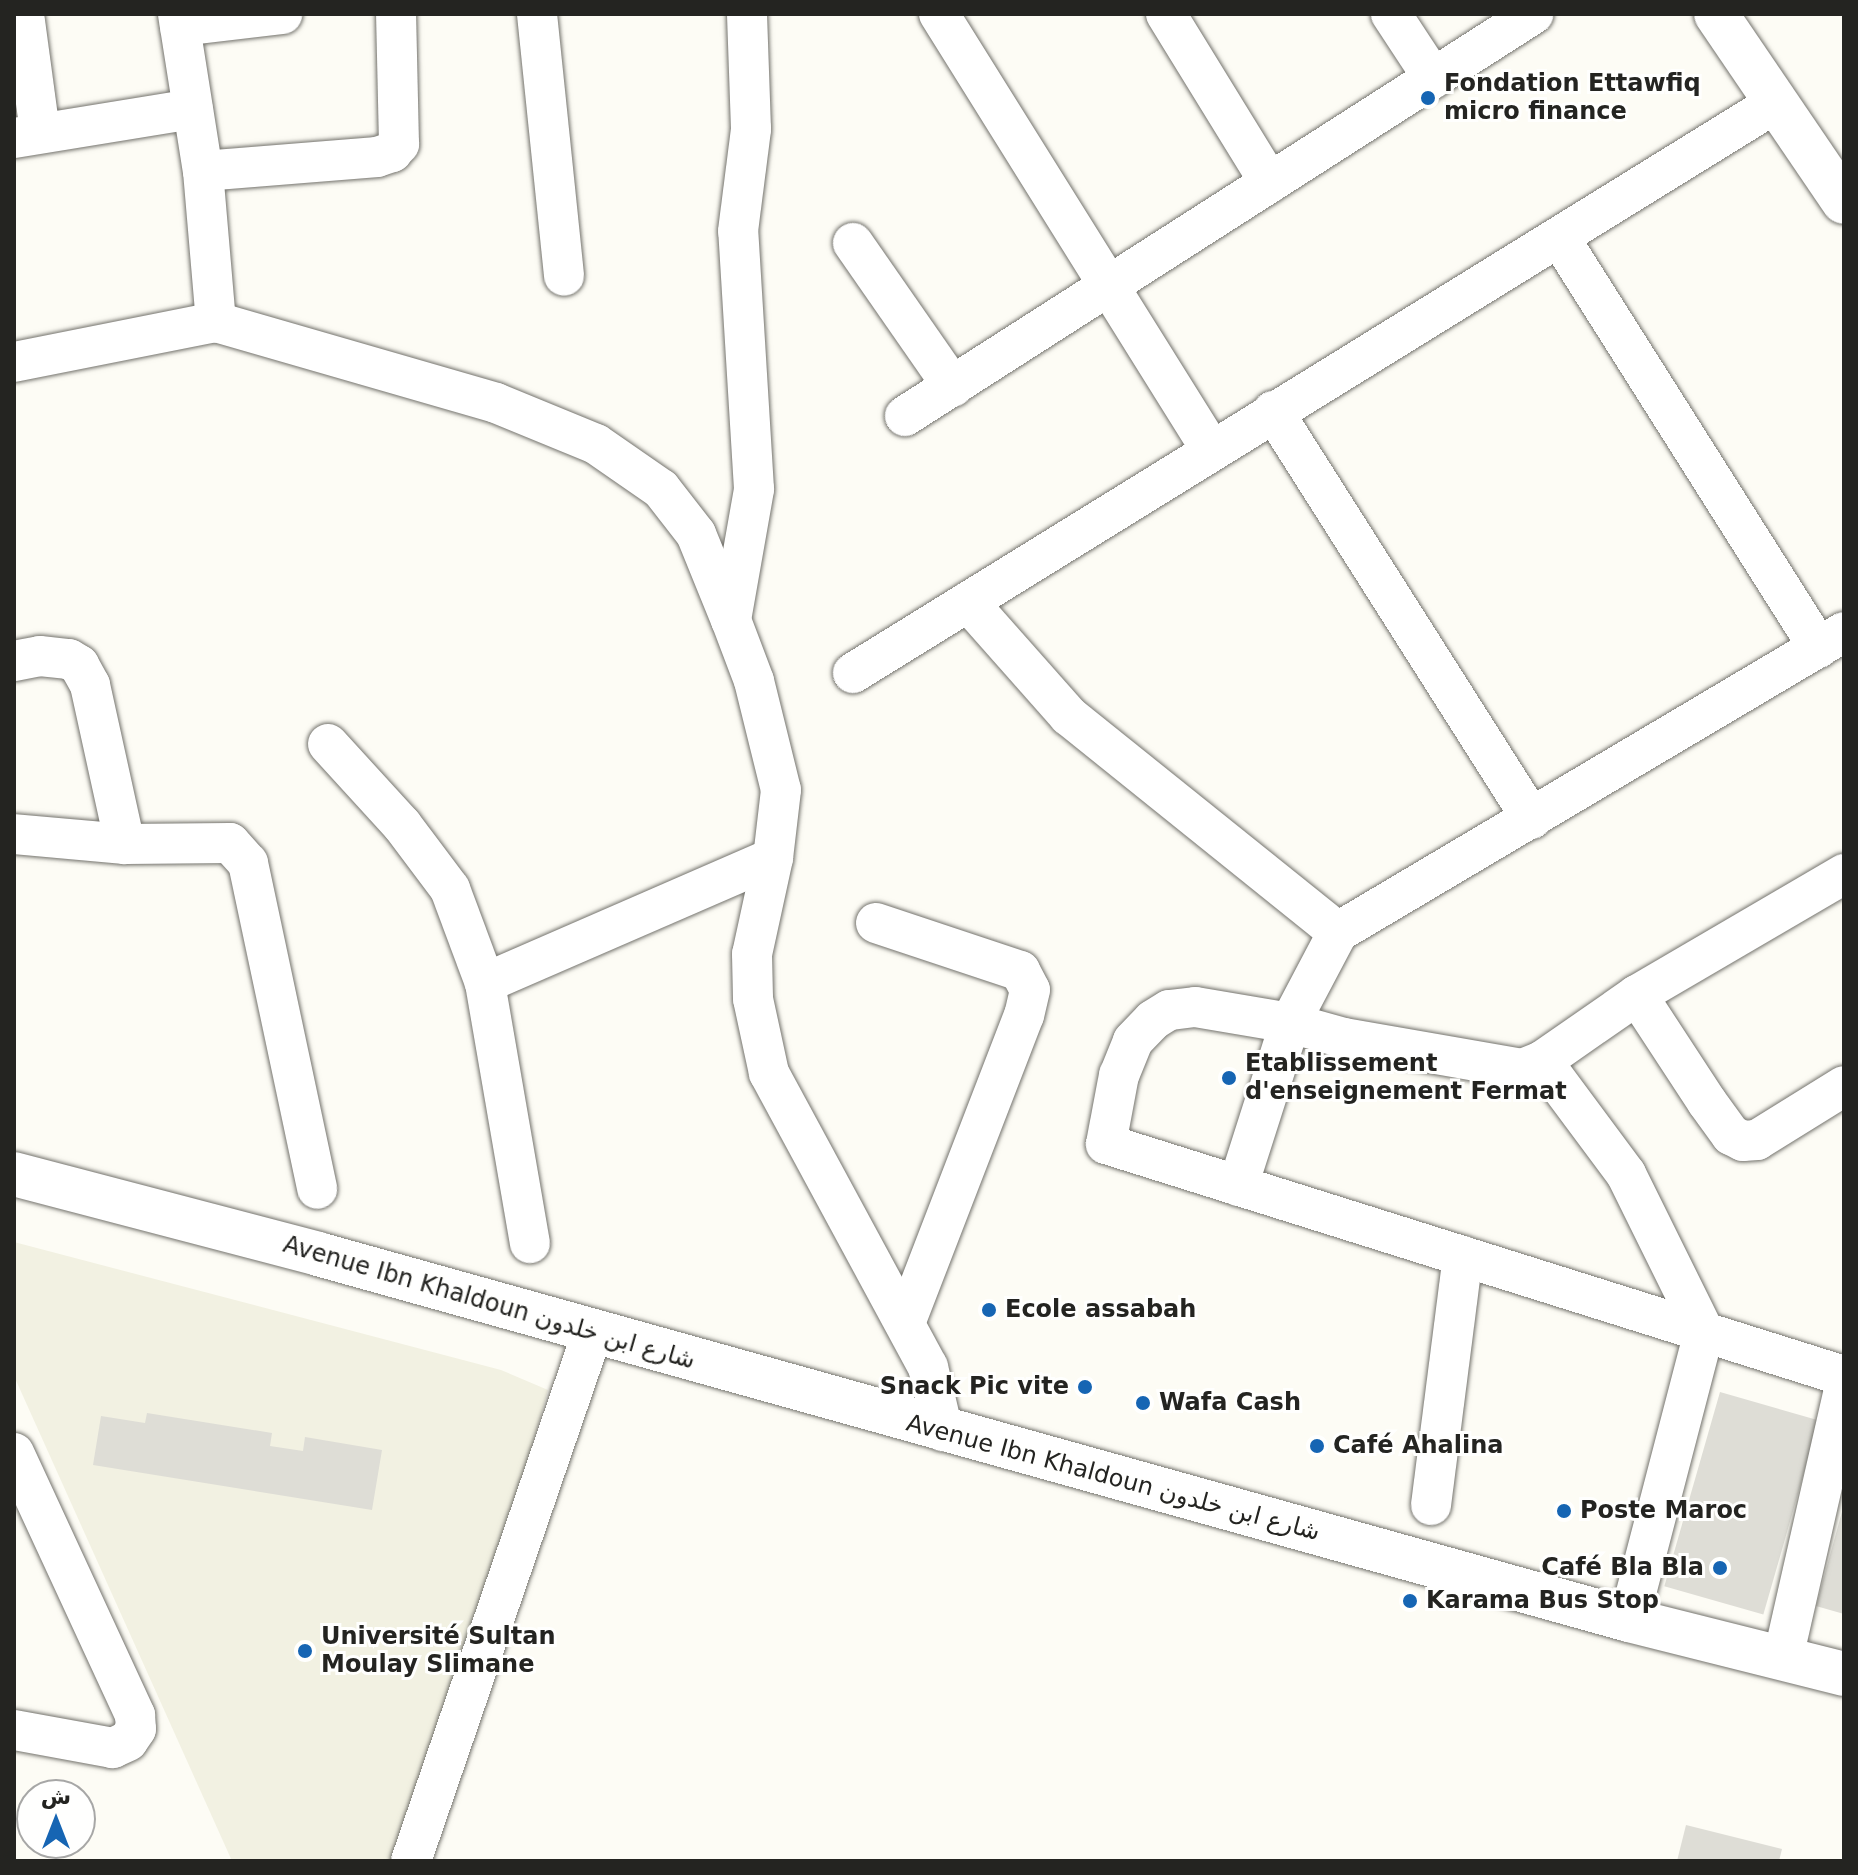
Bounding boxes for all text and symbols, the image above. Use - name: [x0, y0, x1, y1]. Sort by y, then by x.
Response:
- place label: Fondation Ettawfiq micro finance: [1444, 70, 1701, 126]
- marker: Fondation Ettawfiq micro finance: [1419, 89, 1437, 107]
- place label: Etablissement d'enseignement Fermat: [1245, 1050, 1567, 1106]
- marker: Etablissement d'enseignement Fermat: [1220, 1069, 1238, 1087]
- street label: Avenue Ibn Khaldoun شارع ابن خلدون: [280, 1230, 698, 1376]
- place label: Ecole assabah: [1005, 1296, 1196, 1324]
- marker: Ecole assabah: [980, 1301, 998, 1319]
- place label: Snack Pic vite: [880, 1373, 1069, 1401]
- marker: Snack Pic vite: [1076, 1378, 1094, 1396]
- place label: Wafa Cash: [1159, 1389, 1301, 1417]
- marker: Wafa Cash: [1134, 1394, 1152, 1412]
- street label: Avenue Ibn Khaldoun شارع ابن خلدون: [903, 1409, 1323, 1547]
- place label: Café Ahalina: [1333, 1432, 1503, 1460]
- marker: Café Ahalina: [1308, 1437, 1326, 1455]
- place label: Poste Maroc: [1580, 1497, 1747, 1525]
- marker: Poste Maroc: [1555, 1502, 1573, 1520]
- place label: Café Bla Bla: [1541, 1554, 1704, 1582]
- marker: Café Bla Bla: [1711, 1559, 1729, 1577]
- place label: Karama Bus Stop: [1426, 1587, 1659, 1615]
- marker: Karama Bus Stop: [1401, 1592, 1419, 1610]
- place label: Université Sultan Moulay Slimane: [321, 1623, 556, 1679]
- marker: Université Sultan Moulay Slimane: [296, 1642, 314, 1660]
- north arrow: [16, 1779, 96, 1859]
- text: ش: [41, 1784, 71, 1809]

